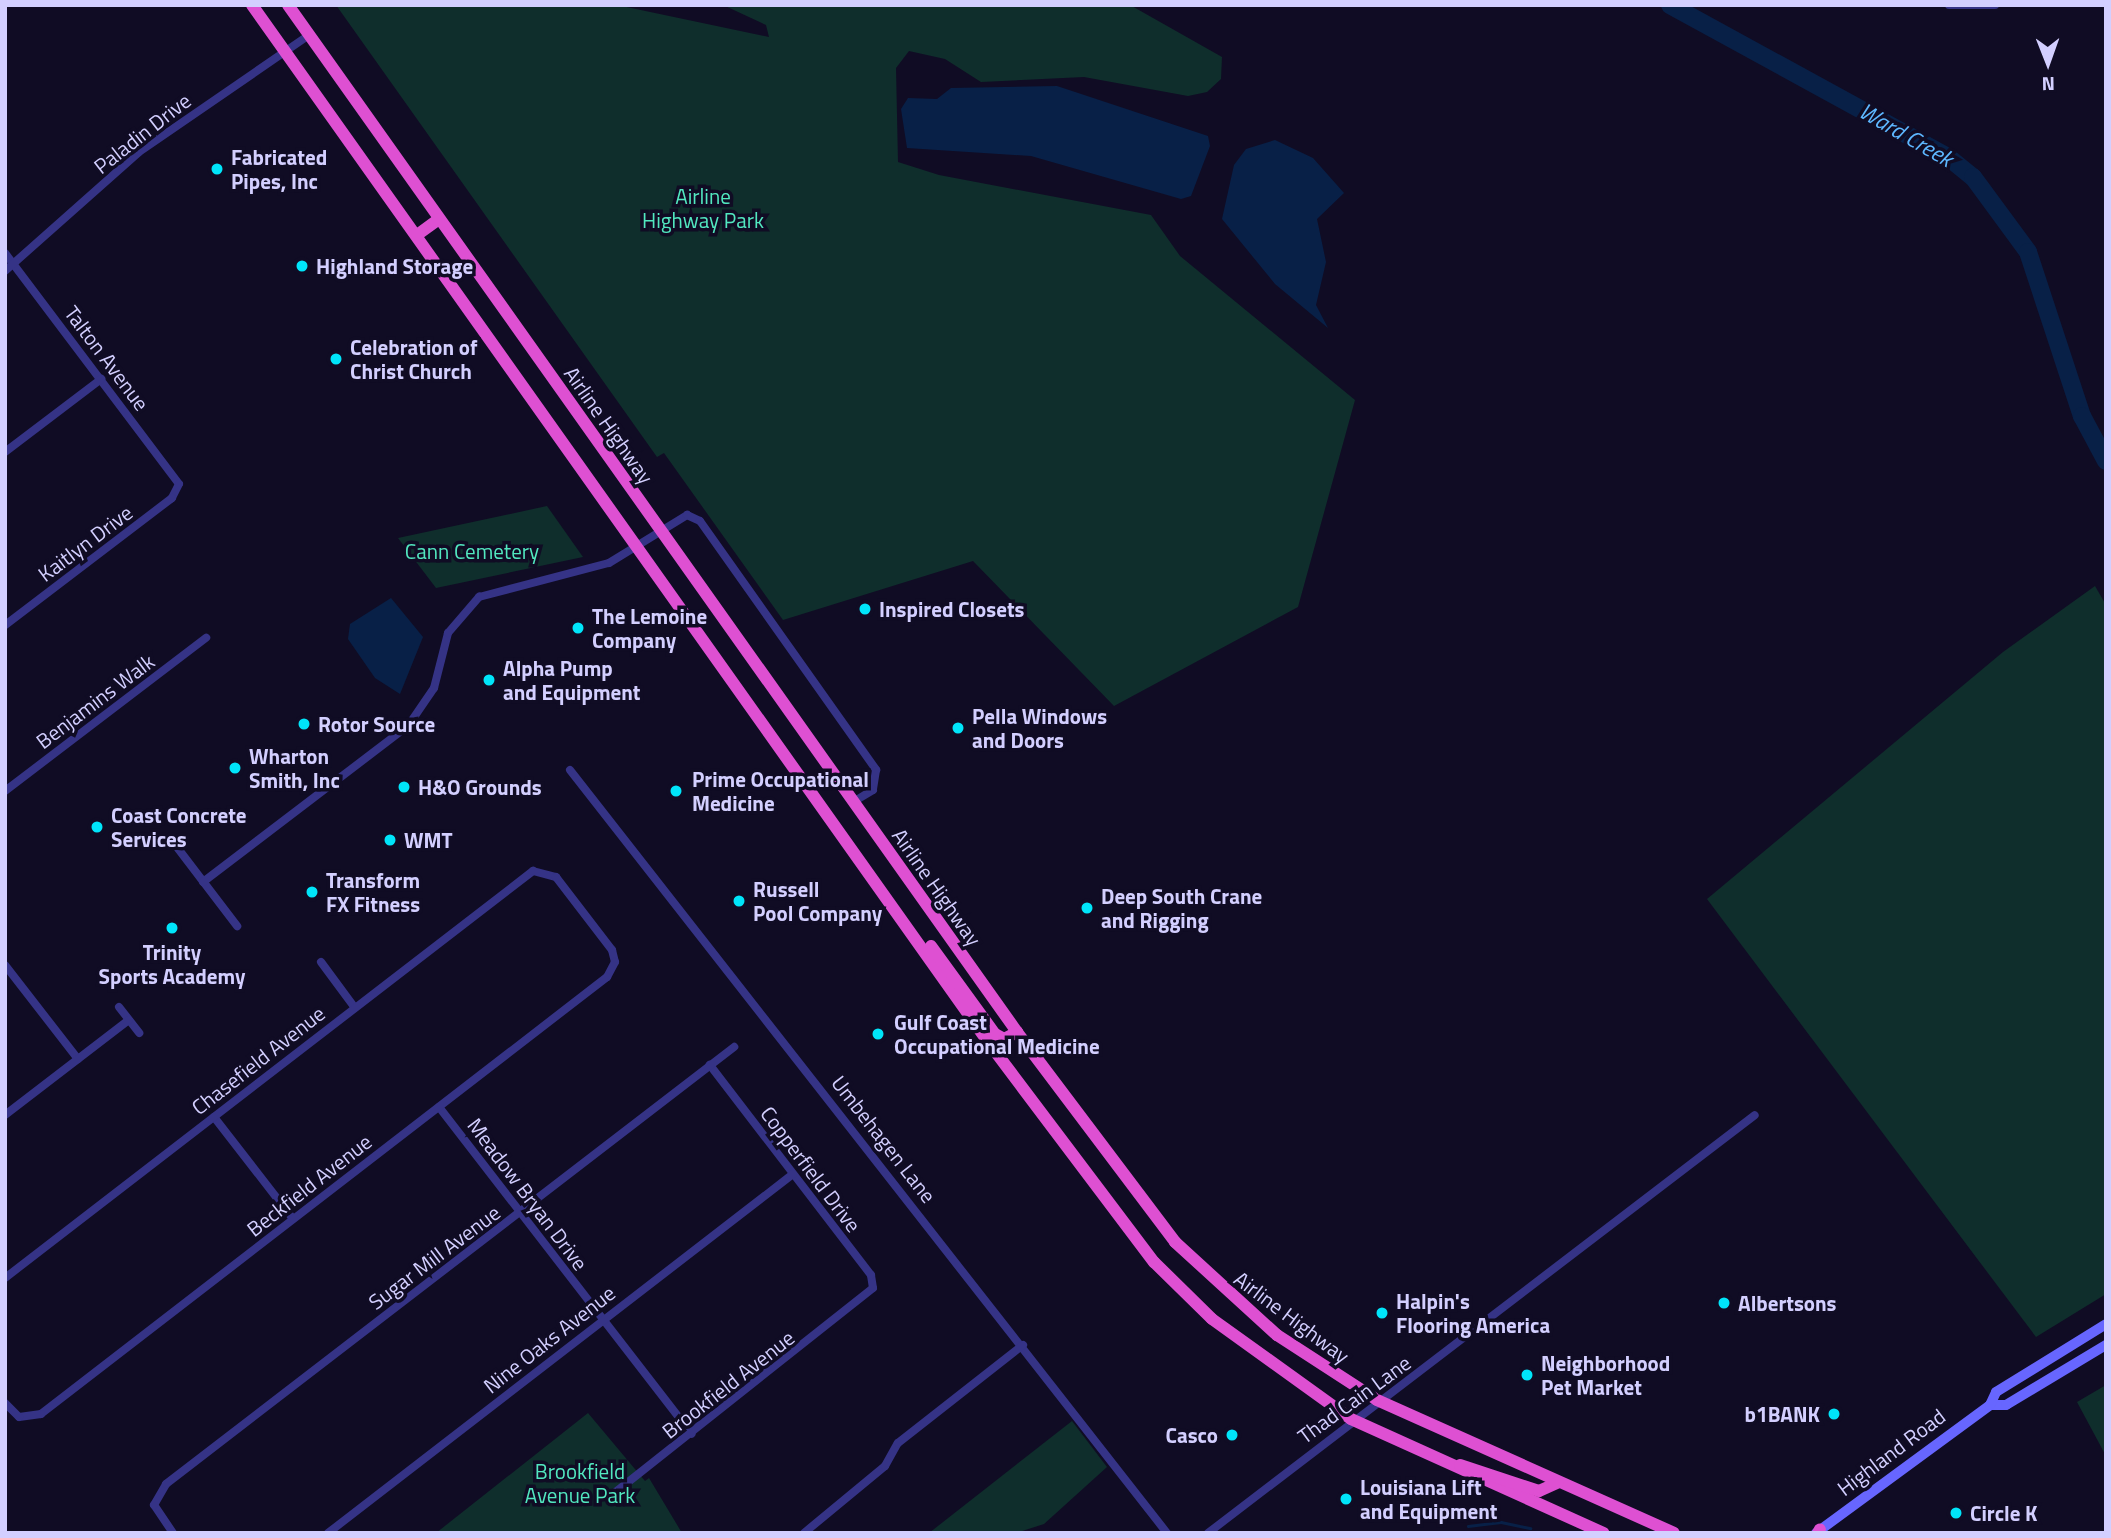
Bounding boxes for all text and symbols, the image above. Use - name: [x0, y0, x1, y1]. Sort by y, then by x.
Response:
- north arrow: [2013, 28, 2083, 98]
- text: N: [2042, 70, 2055, 99]
- street label: Paladin Drive: [89, 87, 195, 179]
- water label: Ward Creek: [1854, 97, 1958, 173]
- place label: Fabricated Pipes, Inc: [231, 144, 327, 194]
- marker: Fabricated Pipes, Inc: [209, 161, 225, 177]
- park label: Airline Highway Park: [642, 183, 764, 233]
- place label: Highland Storage: [316, 253, 473, 279]
- marker: Highland Storage: [294, 258, 310, 274]
- street label: Talton Avenue: [59, 301, 155, 415]
- place label: Celebration of Christ Church: [350, 334, 477, 384]
- marker: Celebration of Christ Church: [328, 351, 344, 367]
- street label: Airline Highway: [559, 361, 659, 489]
- street label: Kaitlyn Drive: [33, 499, 137, 587]
- park label: Cann Cemetery: [405, 538, 539, 564]
- place label: Inspired Closets: [879, 596, 1024, 622]
- marker: Inspired Closets: [857, 601, 873, 617]
- place label: The Lemoine Company: [592, 603, 707, 653]
- marker: The Lemoine Company: [570, 620, 586, 636]
- street label: Benjamins Walk: [31, 648, 159, 754]
- place label: Alpha Pump and Equipment: [503, 655, 640, 705]
- marker: Alpha Pump and Equipment: [481, 672, 497, 688]
- place label: Pella Windows and Doors: [972, 703, 1107, 753]
- place label: Rotor Source: [318, 711, 435, 737]
- marker: Rotor Source: [296, 716, 312, 732]
- marker: Pella Windows and Doors: [950, 720, 966, 736]
- place label: Wharton Smith, Inc: [249, 743, 340, 793]
- marker: Wharton Smith, Inc: [227, 760, 243, 776]
- place label: Prime Occupational Medicine: [692, 766, 869, 816]
- place label: H&O Grounds: [418, 774, 542, 800]
- marker: H&O Grounds: [396, 779, 412, 795]
- marker: Prime Occupational Medicine: [666, 781, 686, 801]
- place label: Coast Concrete Services: [111, 802, 247, 852]
- marker: Coast Concrete Services: [89, 819, 105, 835]
- street label: Airline Highway: [887, 823, 987, 951]
- place label: WMT: [404, 827, 453, 853]
- marker: WMT: [382, 832, 398, 848]
- place label: Transform FX Fitness: [326, 867, 420, 917]
- place label: Russell Pool Company: [753, 876, 882, 926]
- place label: Deep South Crane and Rigging: [1101, 883, 1262, 933]
- marker: Transform FX Fitness: [304, 884, 320, 900]
- marker: Russell Pool Company: [731, 893, 747, 909]
- marker: Deep South Crane and Rigging: [1079, 900, 1095, 916]
- marker: Trinity Sports Academy: [164, 920, 180, 936]
- place label: Trinity Sports Academy: [99, 939, 245, 989]
- street label: Chasefield Avenue: [186, 1000, 330, 1120]
- place label: Gulf Coast Occupational Medicine: [894, 1009, 1100, 1059]
- marker: Gulf Coast Occupational Medicine: [868, 1024, 888, 1044]
- street label: Umbehagen Lane: [827, 1070, 941, 1208]
- street label: Copperfield Drive: [756, 1101, 866, 1237]
- street label: Meadow Bryan Drive: [463, 1113, 593, 1275]
- street label: Beckfield Avenue: [242, 1129, 376, 1241]
- street label: Sugar Mill Avenue: [363, 1199, 505, 1315]
- street label: Airline Highway: [1229, 1266, 1355, 1368]
- street label: Nine Oaks Avenue: [478, 1280, 620, 1398]
- place label: Halpin's Flooring America: [1396, 1288, 1550, 1338]
- place label: Albertsons: [1738, 1290, 1837, 1316]
- marker: Albertsons: [1716, 1295, 1732, 1311]
- marker: Halpin's Flooring America: [1374, 1305, 1390, 1321]
- street label: Brookfield Avenue: [657, 1325, 799, 1443]
- street label: Thad Cain Lane: [1293, 1350, 1415, 1448]
- place label: Neighborhood Pet Market: [1541, 1350, 1670, 1400]
- marker: Neighborhood Pet Market: [1519, 1367, 1535, 1383]
- place label: b1BANK: [1745, 1401, 1820, 1427]
- street label: Highland Road: [1832, 1403, 1950, 1501]
- marker: b1BANK: [1826, 1406, 1842, 1422]
- place label: Casco: [1166, 1422, 1218, 1448]
- marker: Casco: [1224, 1427, 1240, 1443]
- park label: Brookfield Avenue Park: [525, 1458, 635, 1508]
- place label: Louisiana Lift and Equipment: [1360, 1474, 1497, 1524]
- marker: Louisiana Lift and Equipment: [1338, 1491, 1354, 1507]
- place label: Circle K: [1970, 1500, 2037, 1526]
- marker: Circle K: [1948, 1505, 1964, 1521]

